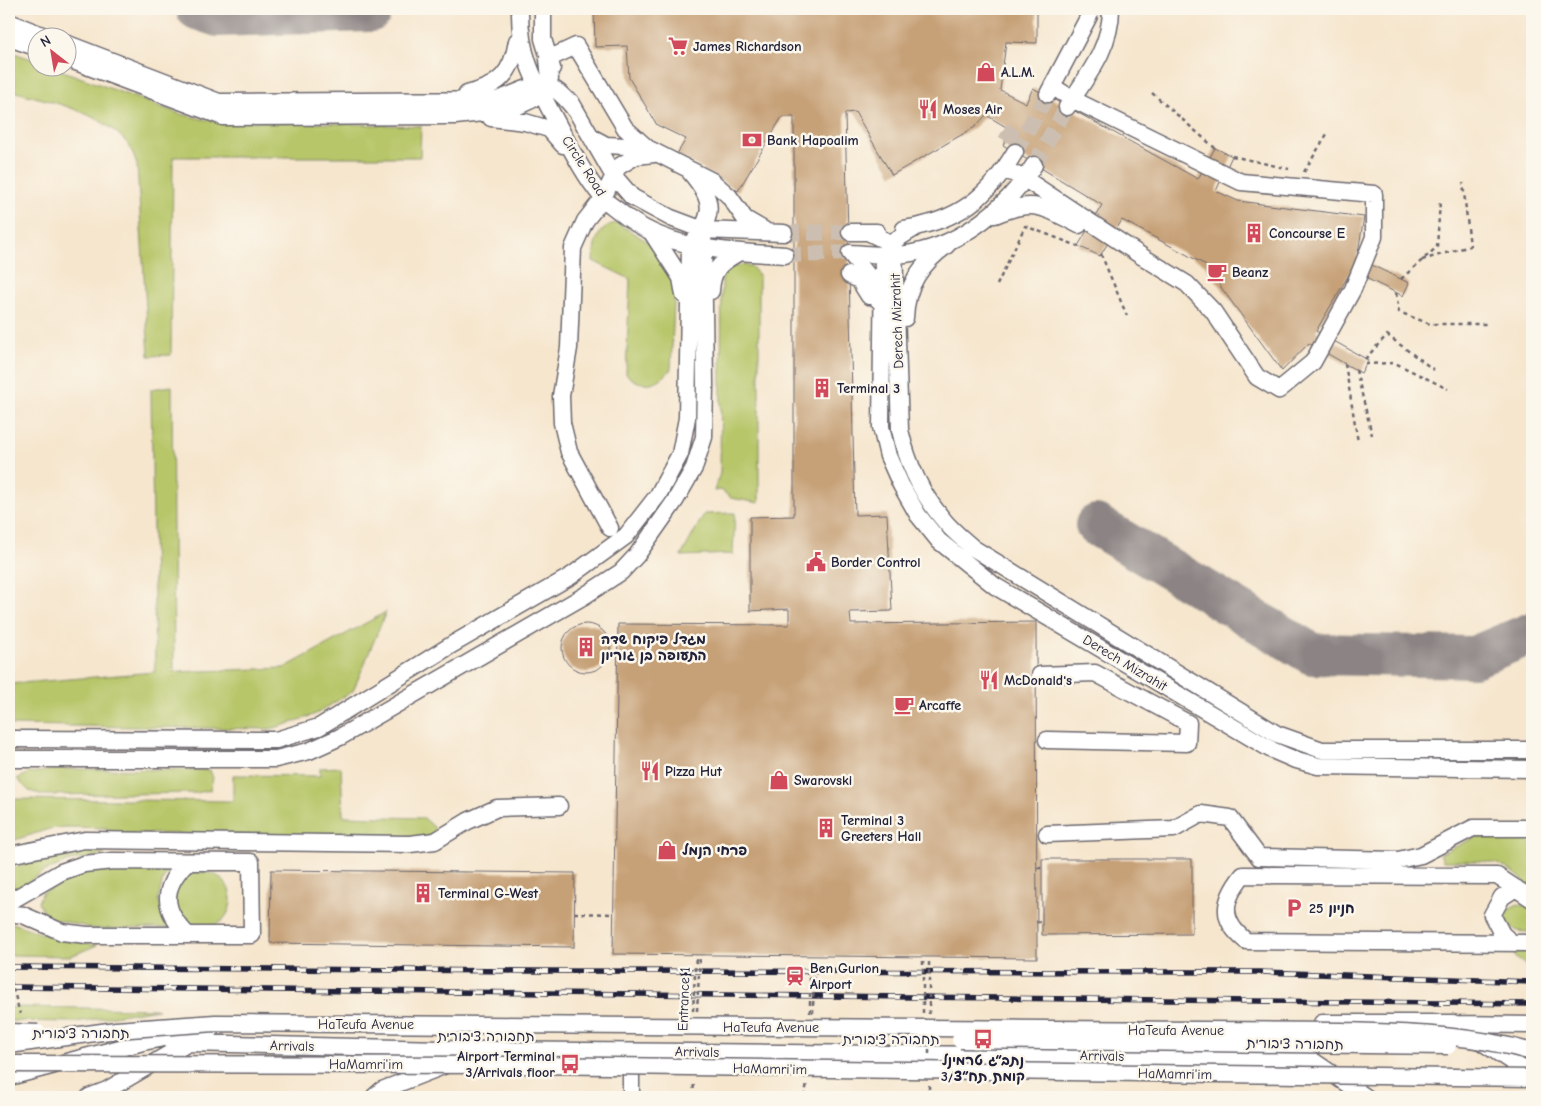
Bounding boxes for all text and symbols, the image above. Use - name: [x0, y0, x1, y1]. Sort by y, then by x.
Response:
- north arrow: [28, 28, 78, 78]
- text: N: [37, 32, 54, 51]
- supermarket icon: James Richardson: [667, 35, 689, 57]
- place label: James Richardson: [693, 38, 802, 55]
- shop icon: A.L.M.: [975, 61, 997, 83]
- place label: A.L.M.: [1001, 64, 1035, 81]
- restaurant icon: Moses Air: [917, 98, 939, 120]
- place label: Moses Air: [943, 101, 1002, 118]
- bank icon: Bank Hapoalim: [741, 129, 763, 151]
- place label: Bank Hapoalim: [767, 132, 859, 149]
- street label: Circle Road: [558, 133, 610, 199]
- building icon: Concourse E: [1243, 222, 1265, 244]
- place label: Concourse E: [1269, 225, 1346, 242]
- cafe icon: Beanz: [1206, 261, 1228, 283]
- place label: Beanz: [1232, 264, 1268, 281]
- street label: Derech Mizrahit: [887, 272, 907, 369]
- building icon: Terminal 3: [811, 377, 833, 399]
- place label: Terminal 3: [837, 380, 900, 397]
- public building icon: Border Control: [805, 551, 827, 573]
- place label: Border Control: [831, 554, 921, 571]
- place label: מגדל פיקוח שדה התעופה בן גוריון: [601, 631, 707, 664]
- street label: Derech Mizrahit: [1080, 631, 1171, 695]
- building icon: מגדל פיקוח שדה התעופה בן גוריון: [575, 636, 597, 658]
- restaurant icon: McDonald's: [978, 669, 1000, 691]
- place label: McDonald's: [1004, 672, 1072, 689]
- cafe icon: Arcaffe: [893, 694, 915, 716]
- place label: Arcaffe: [919, 697, 961, 714]
- restaurant icon: Pizza Hut: [639, 760, 661, 782]
- place label: Pizza Hut: [665, 763, 722, 780]
- shop icon: Swarovski: [768, 769, 790, 791]
- place label: Swarovski: [794, 772, 852, 789]
- place label: Terminal 3 Greeters Hall: [841, 812, 921, 845]
- building icon: Terminal 3 Greeters Hall: [815, 817, 837, 839]
- shop icon: פרחי הנמל: [656, 839, 678, 861]
- place label: פרחי הנמל: [682, 842, 747, 859]
- building icon: Terminal G-West: [412, 882, 434, 904]
- place label: Terminal G-West: [438, 885, 538, 902]
- parking icon: חניון 25: [1283, 897, 1305, 919]
- place label: חניון 25: [1309, 900, 1355, 917]
- place label: Ben Gurion Airport: [810, 960, 879, 993]
- station icon: Ben Gurion Airport: [784, 965, 806, 987]
- street label: Entrance 1: [674, 967, 694, 1031]
- street label: HaTeufa Avenue: [318, 1016, 414, 1033]
- street label: HaTeufa Avenue: [723, 1019, 819, 1036]
- street label: HaTeufa Avenue: [1128, 1022, 1224, 1039]
- street label: תחבורה ציבורית: [31, 1025, 130, 1042]
- street label: תחבורה ציבורית: [436, 1028, 535, 1045]
- bus stop icon: נתב״ג טרמינל 3/קומת תח״צ: [972, 1028, 994, 1050]
- street label: תחבורה ציבורית: [841, 1031, 940, 1048]
- street label: תחבורה ציבורית: [1245, 1035, 1344, 1053]
- street label: Arrivals: [270, 1037, 314, 1055]
- street label: Arrivals: [675, 1043, 719, 1061]
- street label: Arrivals: [1080, 1047, 1124, 1065]
- place label: Airport Terminal 3/Arrivals floor: [457, 1048, 555, 1081]
- place label: נתב״ג טרמינל 3/קומת תח״צ: [941, 1052, 1025, 1085]
- bus stop icon: Airport Terminal 3/Arrivals floor: [559, 1053, 581, 1075]
- street label: HaMamri'im: [329, 1056, 403, 1073]
- street label: HaMamri'im: [733, 1060, 807, 1078]
- street label: HaMamri'im: [1138, 1065, 1212, 1083]

